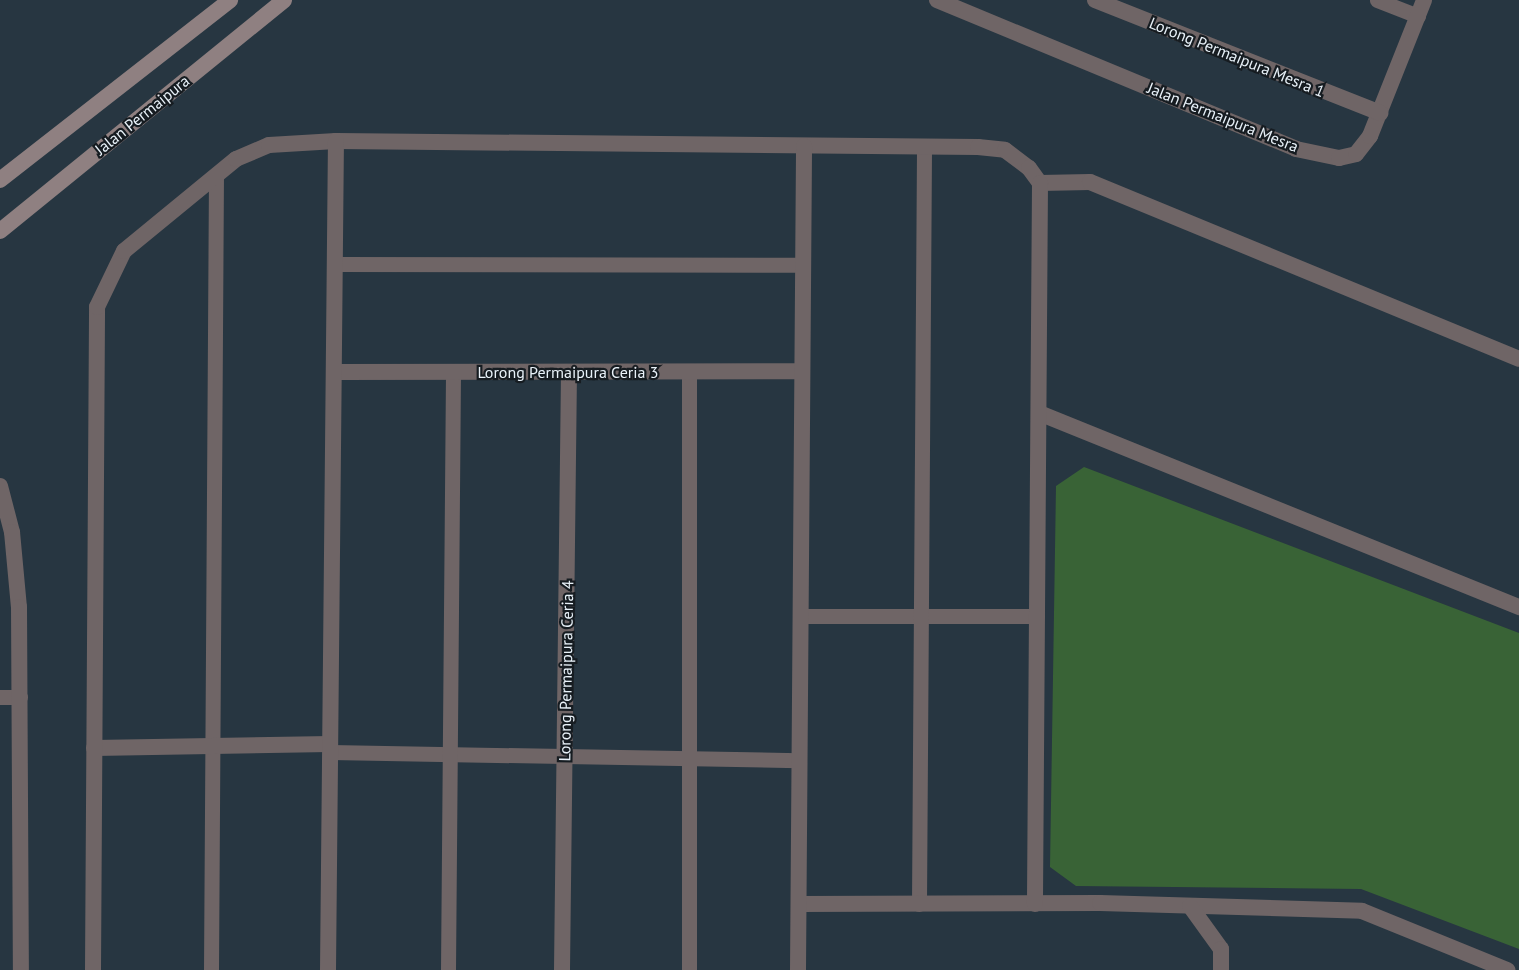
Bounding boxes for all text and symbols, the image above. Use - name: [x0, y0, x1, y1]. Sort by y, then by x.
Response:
- street label: Lorong Permaipura Mesra 1: [1146, 13, 1328, 101]
- street label: Jalan Permaipura: [91, 71, 193, 159]
- street label: Jalan Permaipura Mesra: [1145, 78, 1301, 156]
- street label: Lorong Permaipura Ceria 3: [478, 362, 658, 382]
- street label: Lorong Permaipura Ceria 4: [555, 580, 577, 762]

